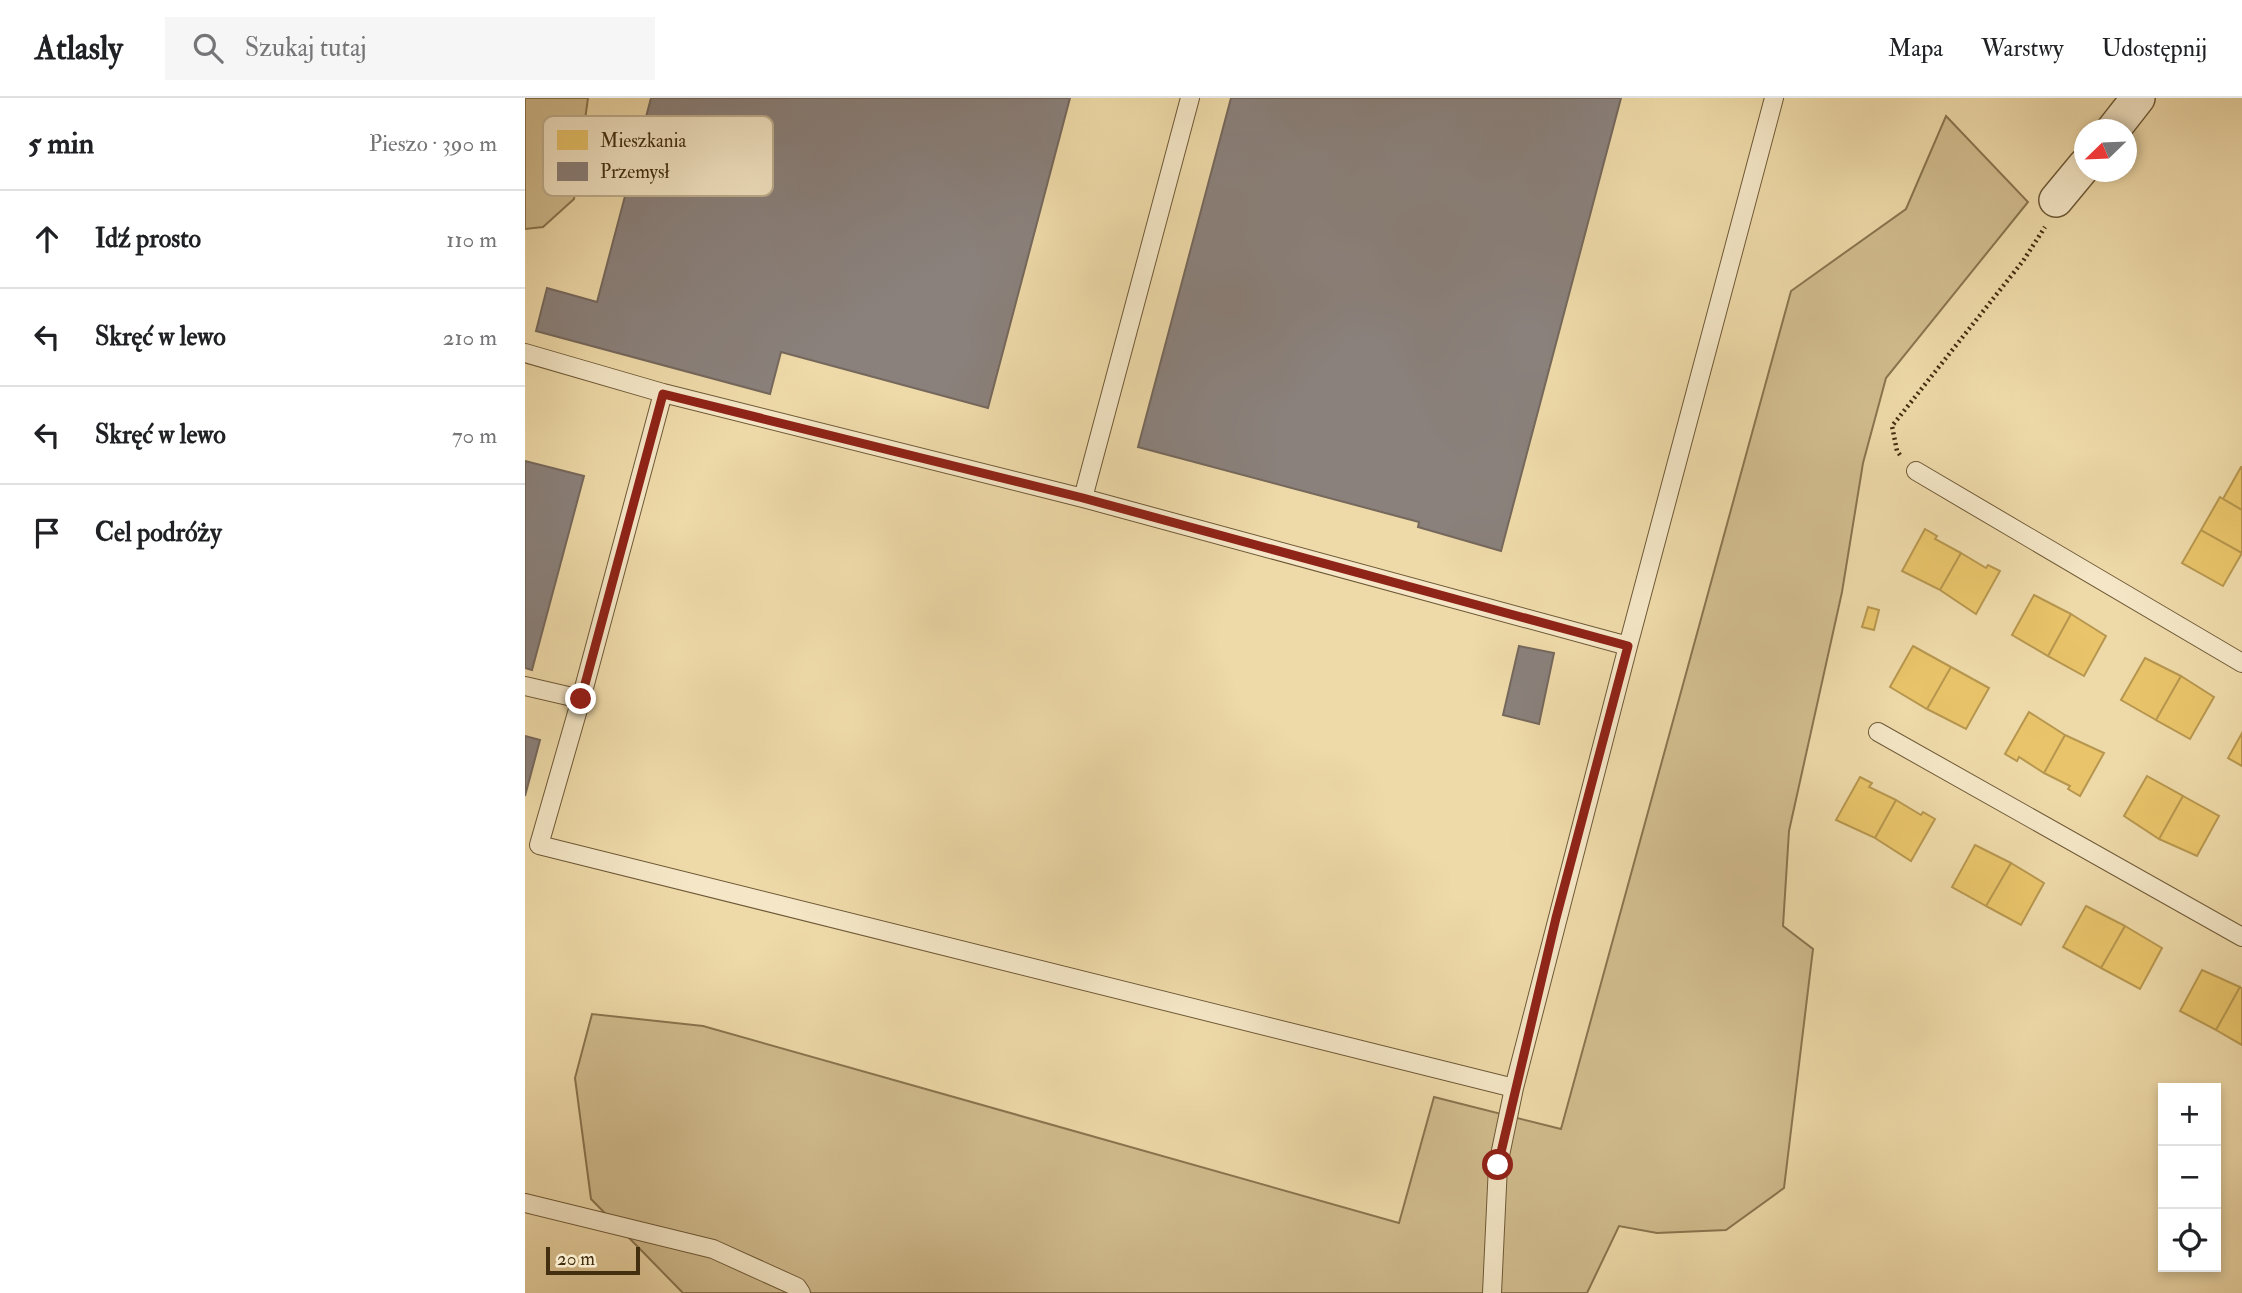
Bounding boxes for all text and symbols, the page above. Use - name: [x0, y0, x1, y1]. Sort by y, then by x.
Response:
- search box: [165, 17, 655, 80]
- text: Atlasly: [35, 28, 123, 69]
- icon: search: [189, 29, 227, 67]
- text: Szukaj tutaj: [245, 32, 367, 64]
- text: Mapa: [1888, 33, 1943, 64]
- text: Warstwy: [1981, 33, 2064, 64]
- text: Udostępnij: [2102, 33, 2207, 64]
- legend: [543, 116, 773, 196]
- north arrow: [2074, 119, 2137, 182]
- text: 5 min: [28, 125, 94, 162]
- text: Pieszo · 390 m: [369, 129, 497, 158]
- text: Mieszkania: [600, 129, 687, 153]
- text: Przemysł: [600, 160, 669, 184]
- icon: ahead: [28, 220, 66, 258]
- text: Idź prosto: [95, 223, 201, 255]
- text: 110 m: [446, 225, 497, 254]
- icon: left: [28, 318, 66, 356]
- text: Skręć w lewo: [95, 321, 226, 353]
- text: 210 m: [443, 323, 497, 352]
- icon: left: [28, 416, 66, 454]
- text: Skręć w lewo: [95, 419, 226, 451]
- text: 70 m: [452, 421, 497, 450]
- icon: arrive: [28, 514, 66, 552]
- text: Cel podróży: [95, 517, 222, 549]
- route end: [565, 683, 596, 714]
- map controls: [2158, 1083, 2221, 1272]
- button: +: [2158, 1083, 2221, 1146]
- button: −: [2158, 1146, 2221, 1209]
- route start: [1482, 1149, 1513, 1180]
- button: locate: [2158, 1209, 2221, 1272]
- scale bar: [546, 1244, 641, 1276]
- text: 20 m: [557, 1247, 595, 1271]

